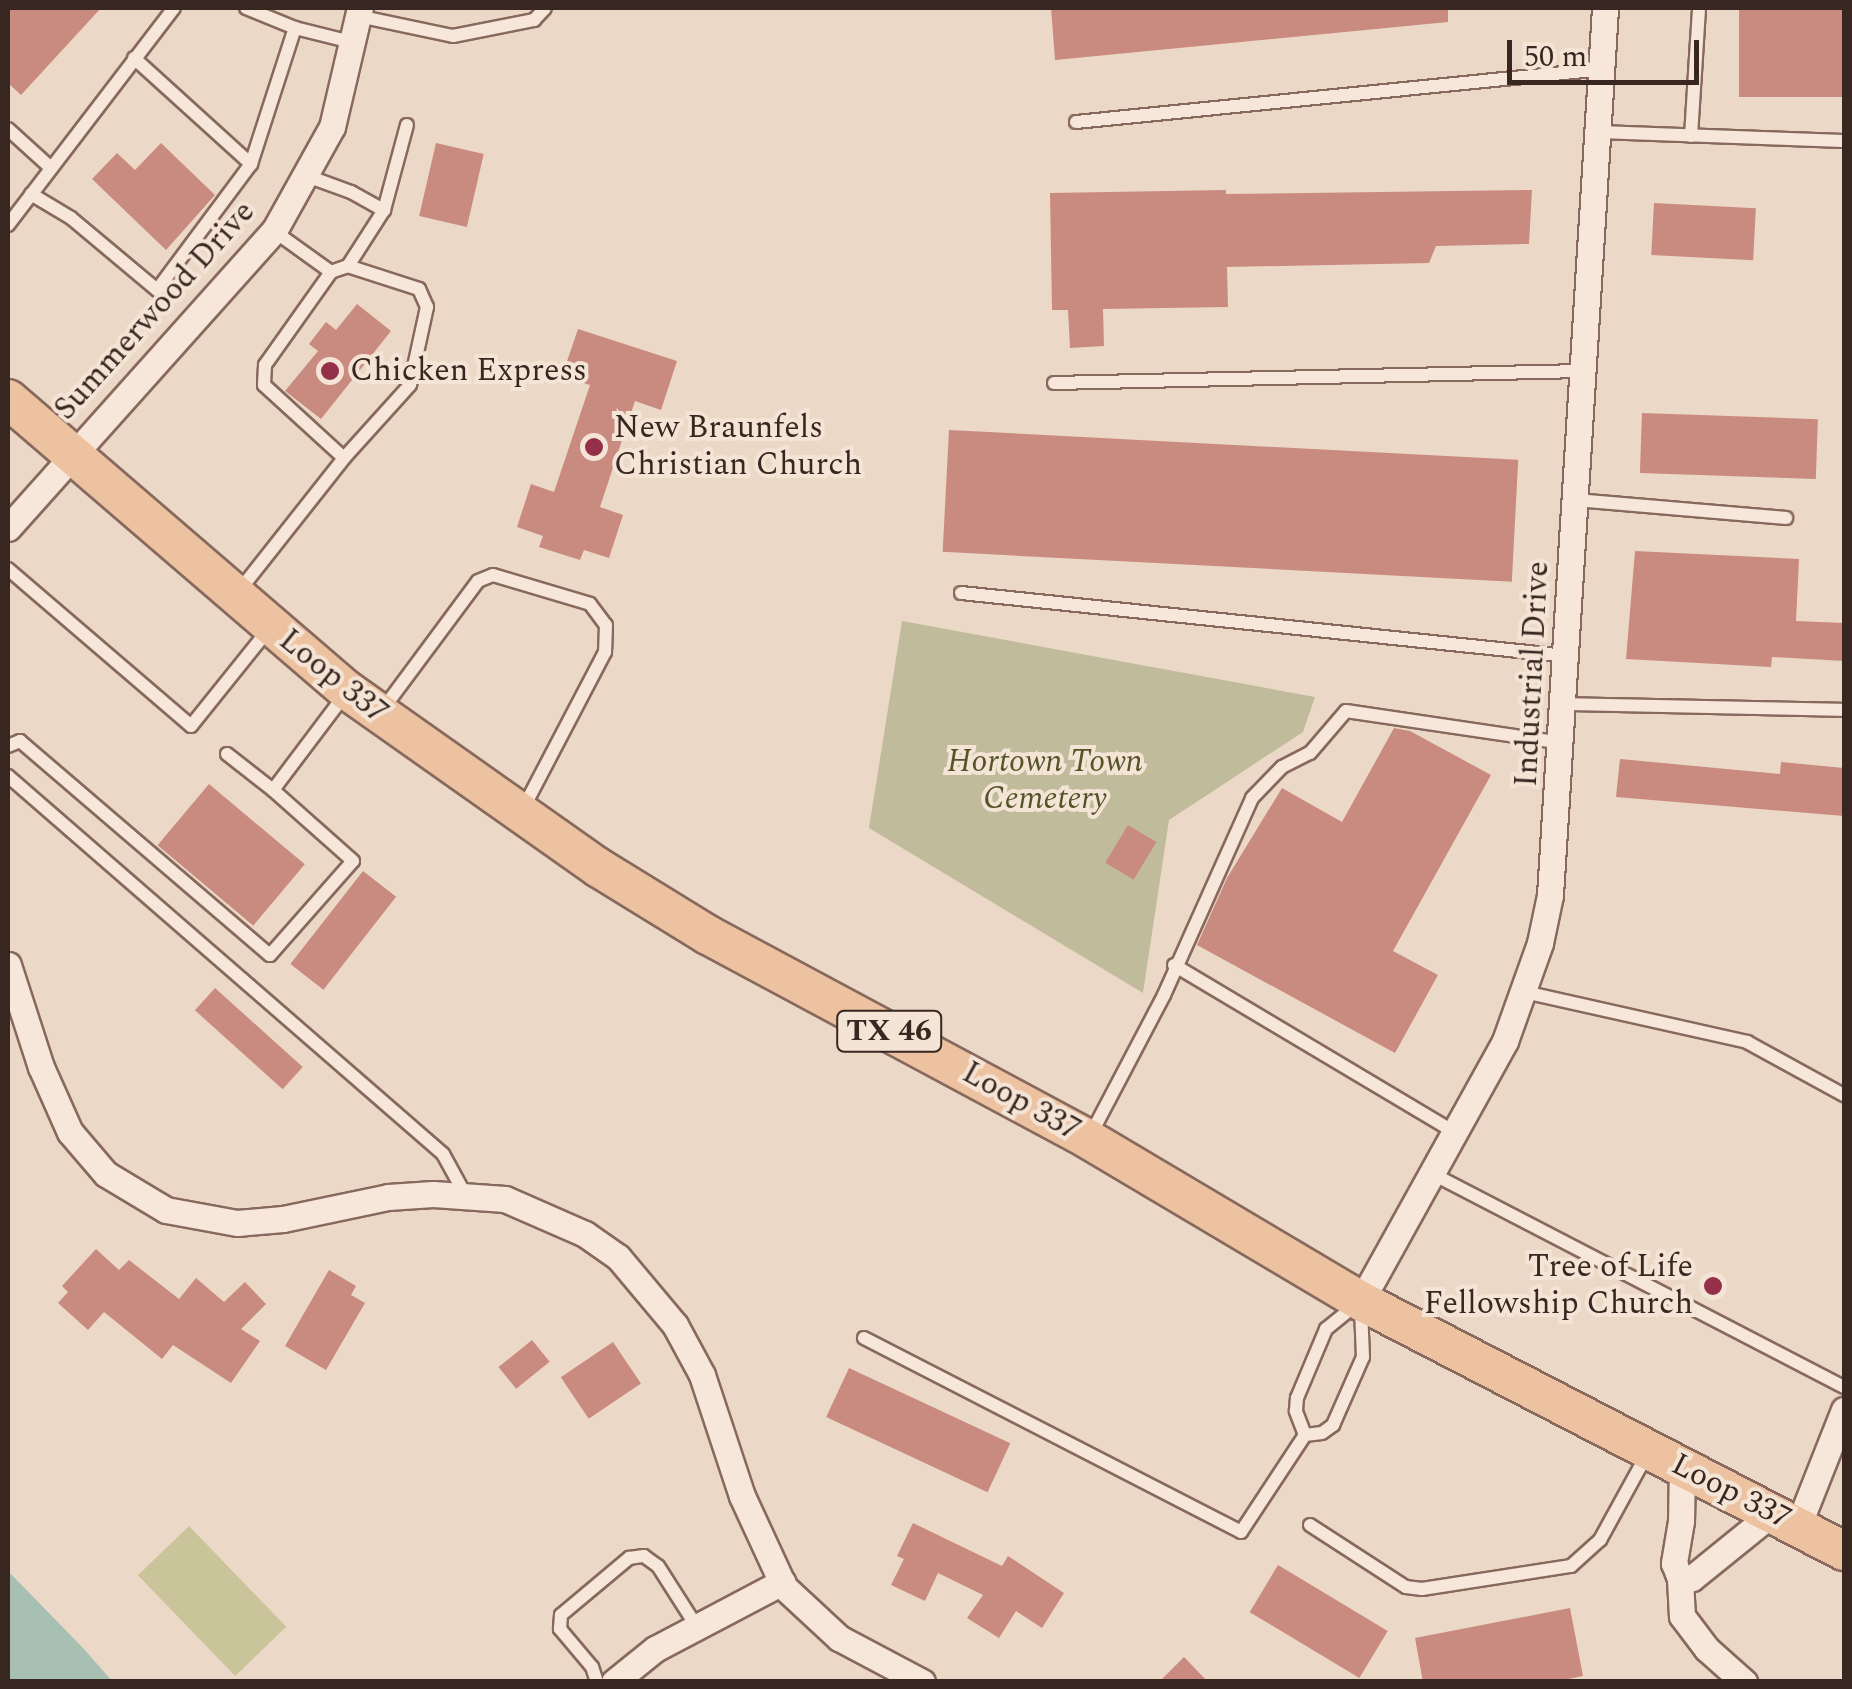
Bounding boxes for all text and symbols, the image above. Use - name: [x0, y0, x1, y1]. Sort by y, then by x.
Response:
- scale bar: [1512, 20, 1704, 82]
- text: 50 m: [1524, 34, 1587, 80]
- street label: Summerwood Drive: [47, 194, 263, 428]
- place label: Chicken Express: [350, 352, 587, 390]
- marker: Chicken Express: [319, 360, 341, 382]
- place label: New Braunfels Christian Church: [614, 410, 862, 485]
- marker: New Braunfels Christian Church: [583, 436, 605, 458]
- street label: Industrial Drive: [1508, 560, 1558, 788]
- street label: Loop 337: [271, 621, 395, 733]
- park label: Hortown Town Cemetery: [947, 744, 1143, 819]
- road number: TX 46: [834, 1006, 944, 1056]
- street label: Loop 337: [955, 1054, 1087, 1150]
- place label: Tree of Life Fellowship Church: [1424, 1249, 1693, 1324]
- marker: Tree of Life Fellowship Church: [1702, 1275, 1724, 1297]
- street label: Loop 337: [1665, 1446, 1797, 1538]

